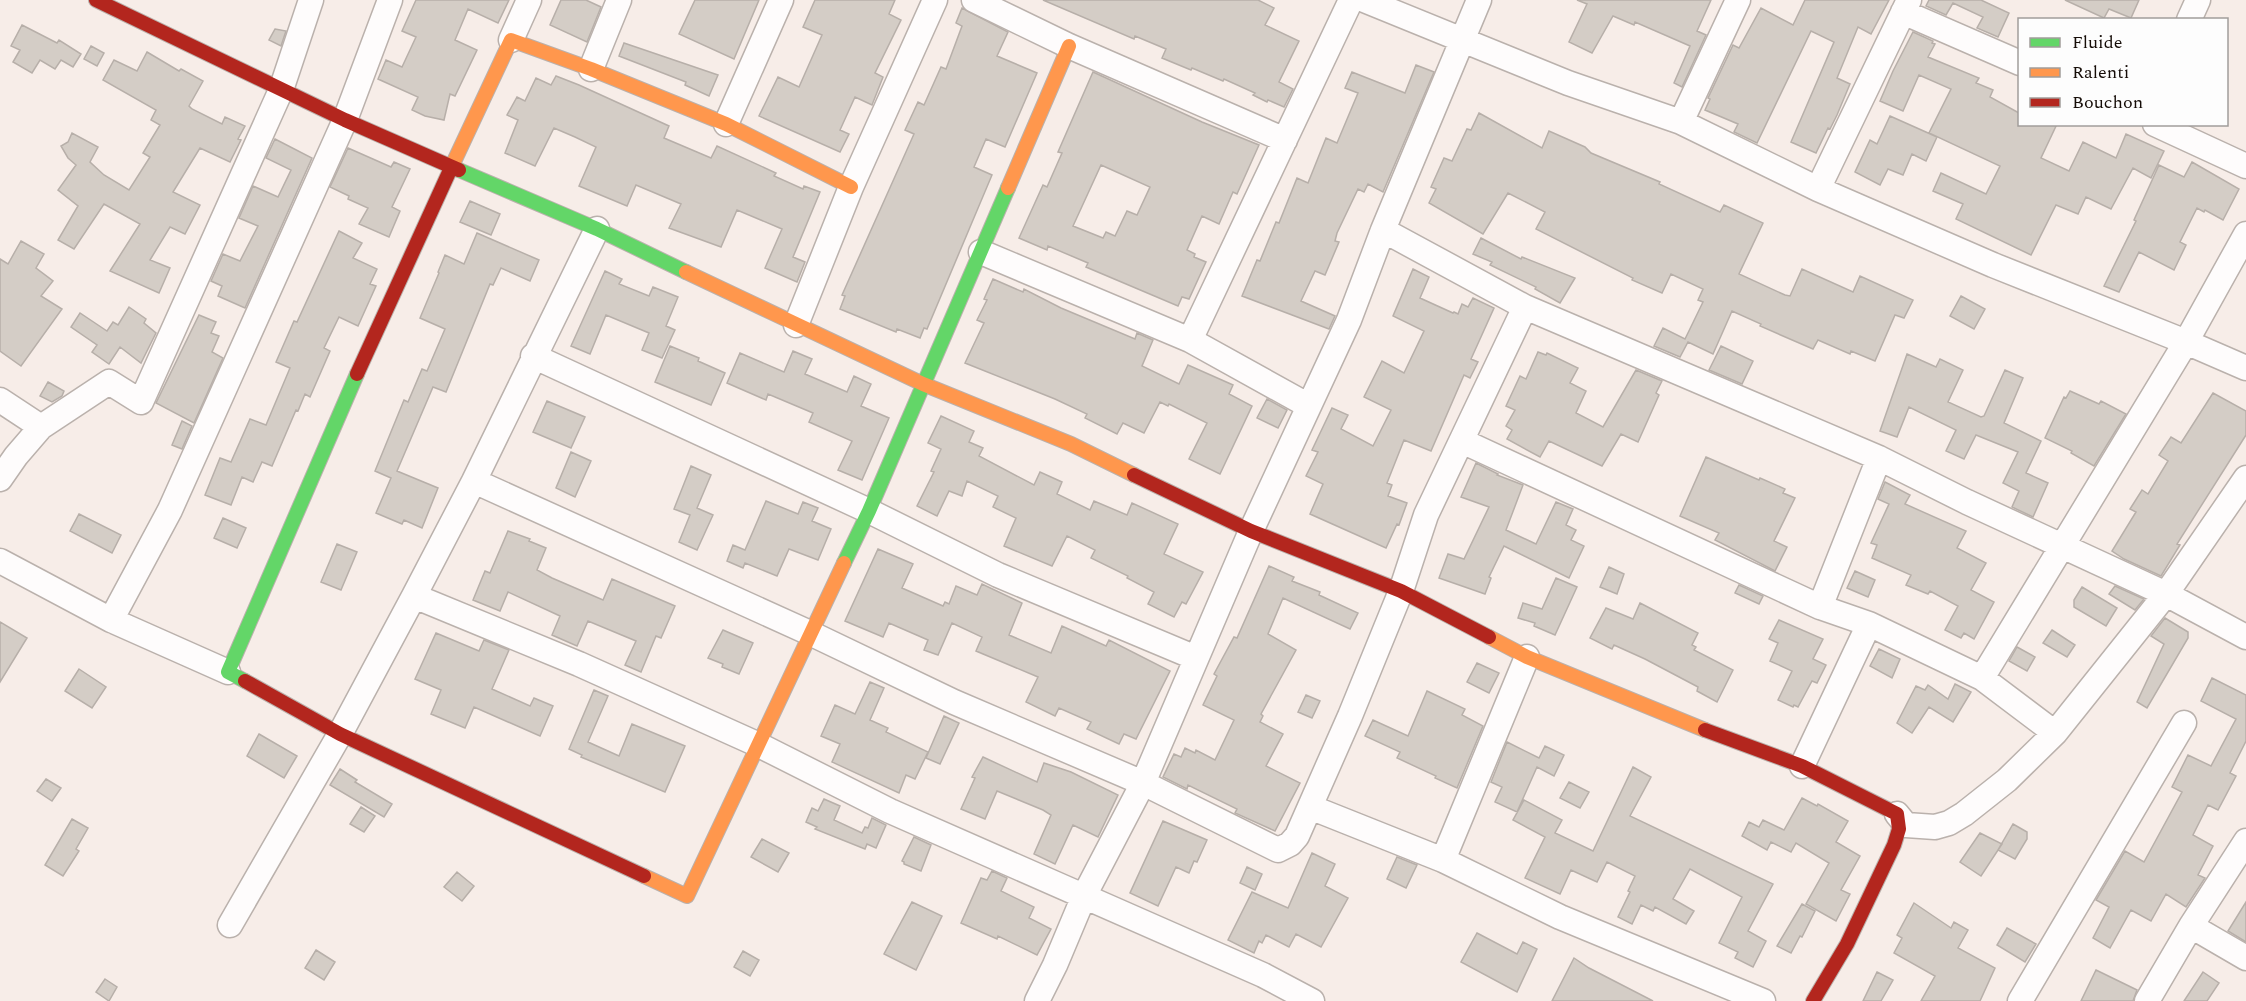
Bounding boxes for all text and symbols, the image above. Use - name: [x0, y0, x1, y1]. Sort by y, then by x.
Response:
- legend: [2018, 18, 2228, 126]
- text: Fluide: [2072, 29, 2123, 56]
- text: Ralenti: [2072, 59, 2129, 86]
- text: Bouchon: [2072, 89, 2143, 116]

